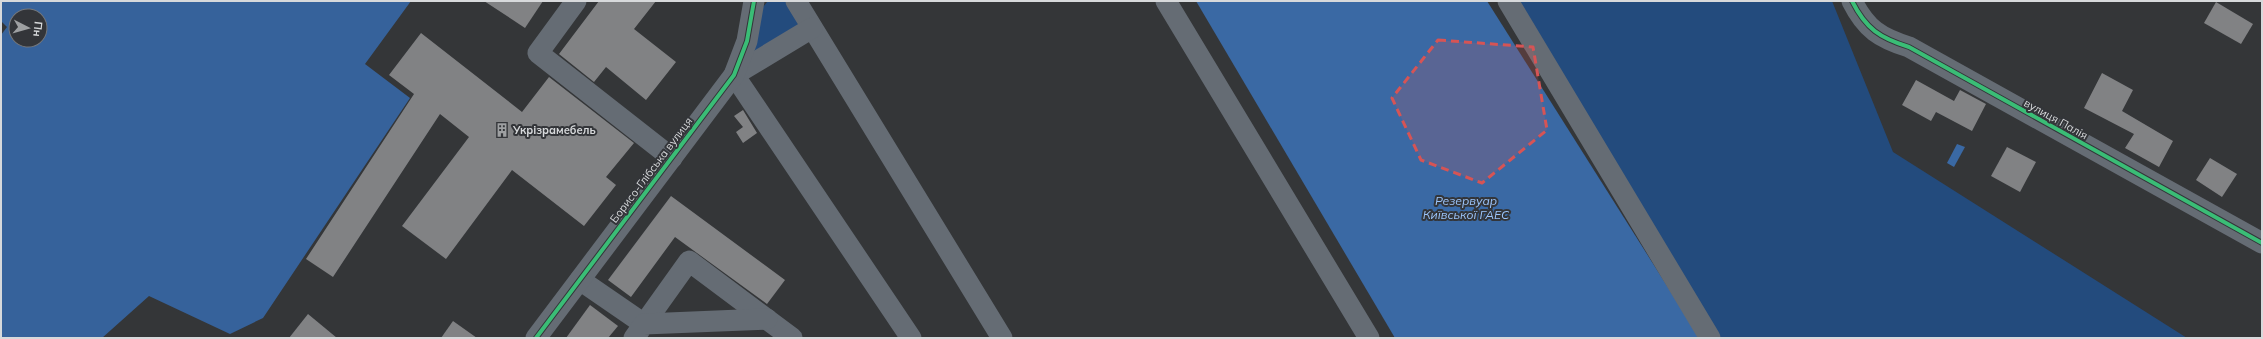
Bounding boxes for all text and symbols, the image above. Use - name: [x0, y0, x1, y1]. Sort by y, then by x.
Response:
- north arrow: [8, 8, 48, 48]
- text: Пн: [30, 21, 46, 38]
- street label: вулиця Палія: [2022, 96, 2090, 142]
- street label: Борисо-Глібська вулиця: [607, 114, 695, 226]
- building icon: Укрізрамебель: [494, 122, 510, 138]
- place label: Укрізрамебель: [512, 123, 596, 137]
- water label: Резервуар Київської ГАЕС: [1423, 193, 1510, 222]

